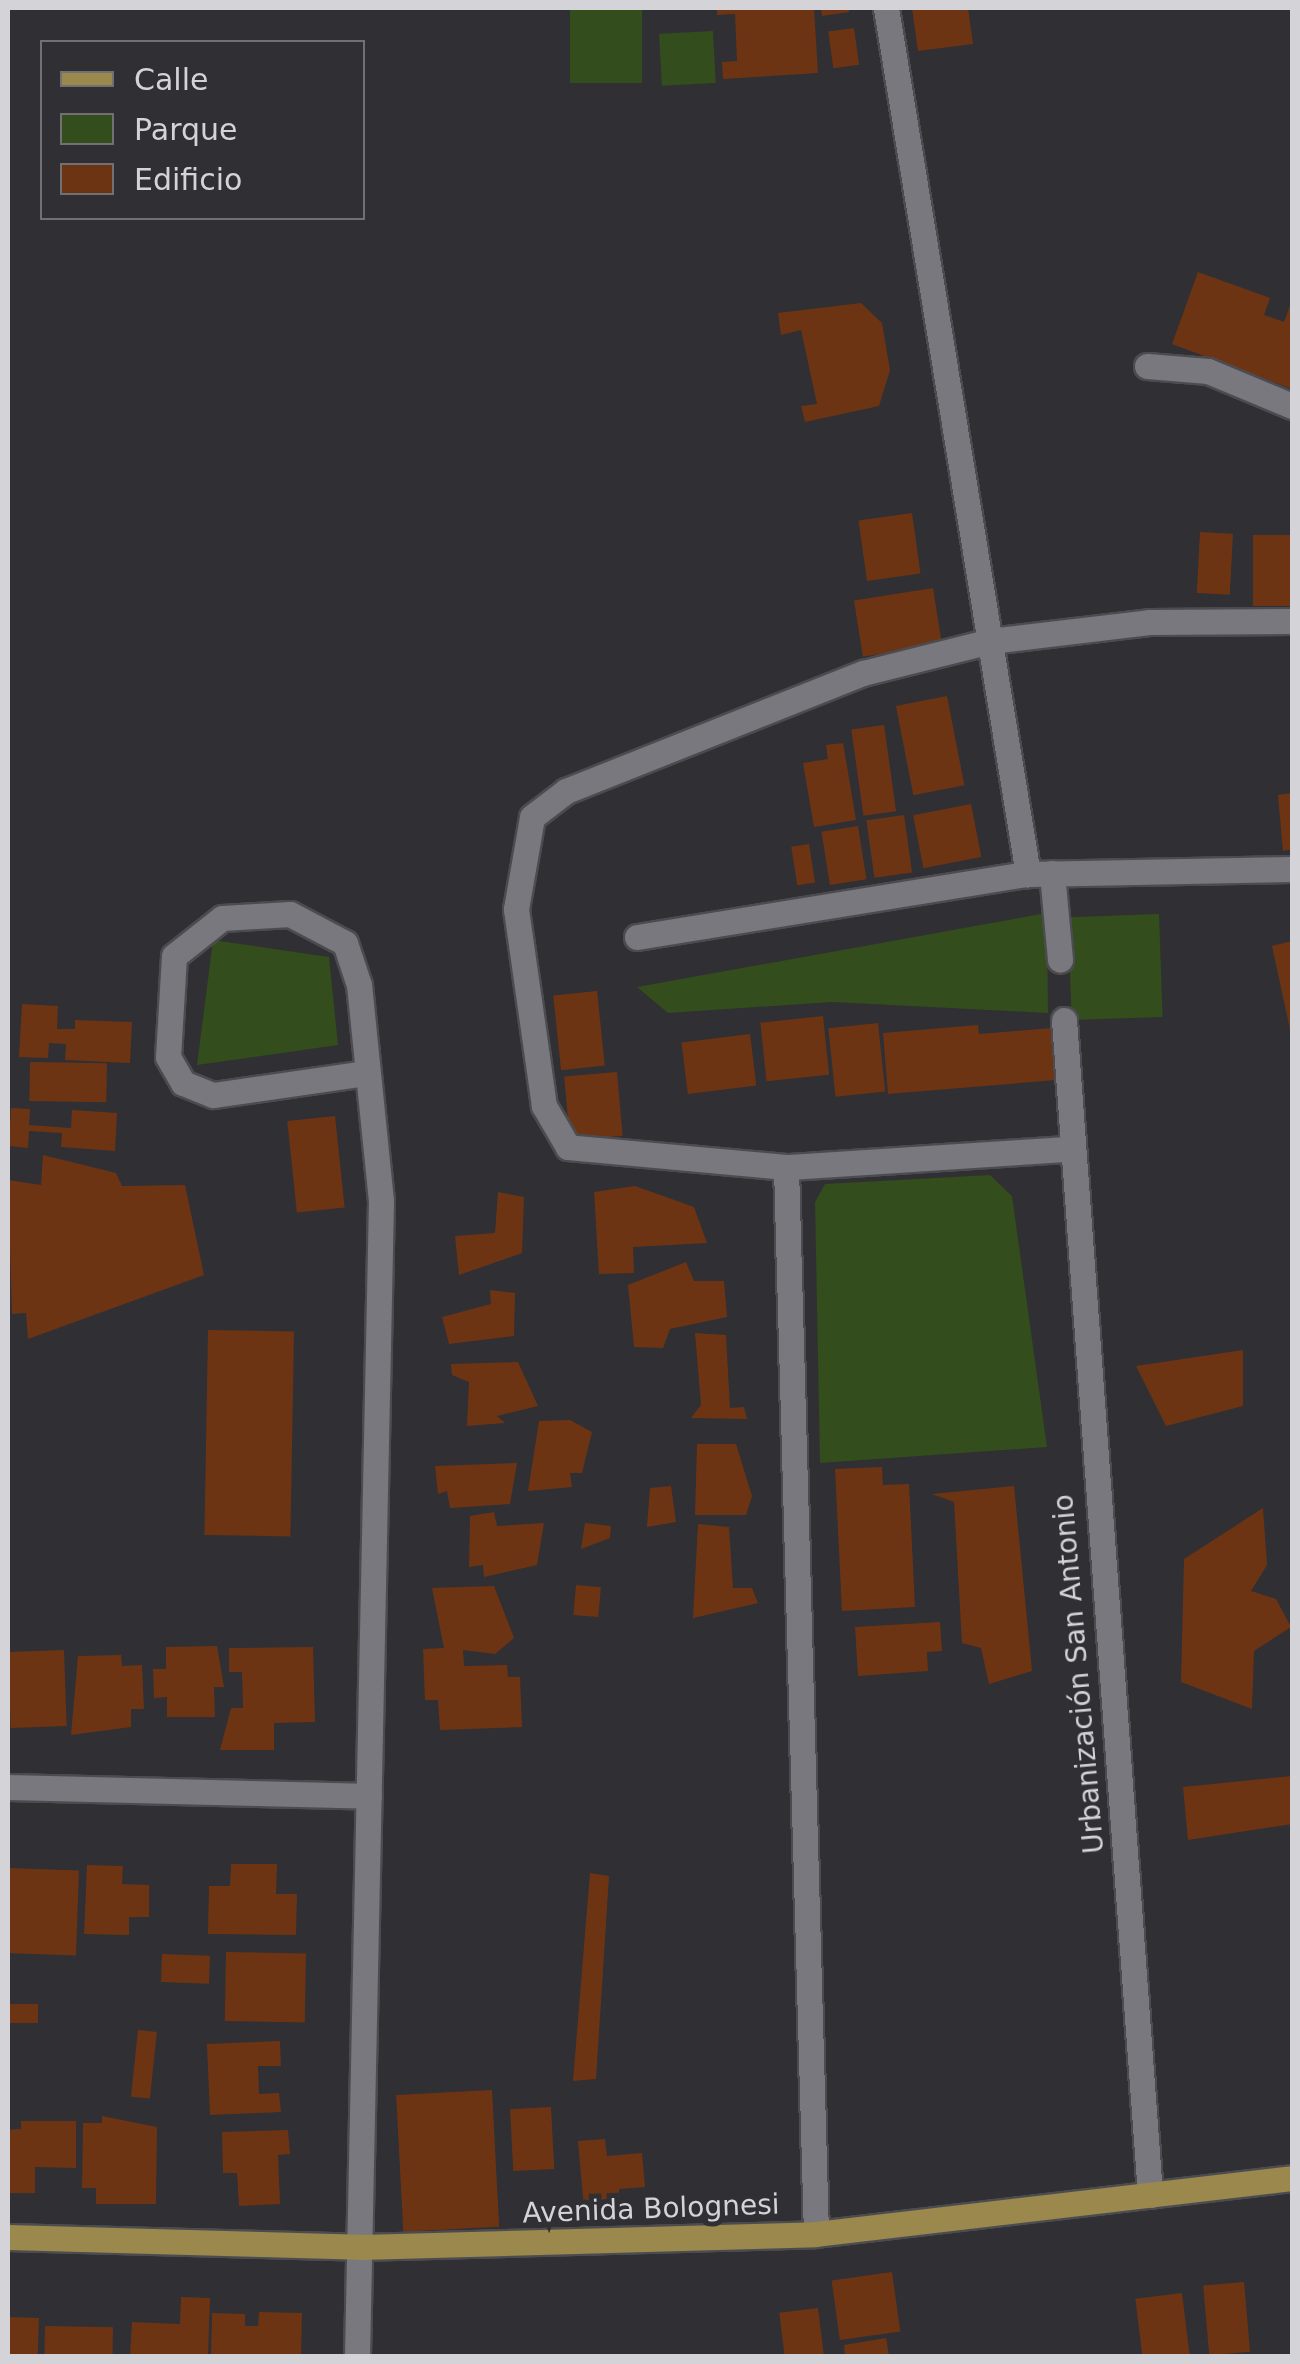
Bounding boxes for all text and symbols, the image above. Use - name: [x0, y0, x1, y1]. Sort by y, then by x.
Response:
- legend: [40, 40, 365, 220]
- text: Calle: [134, 62, 208, 97]
- text: Parque: [134, 112, 237, 147]
- text: Edificio: [134, 162, 242, 197]
- street label: Urbanización San Antonio: [1047, 1493, 1111, 1855]
- street label: Avenida Bolognesi: [522, 2188, 780, 2230]

